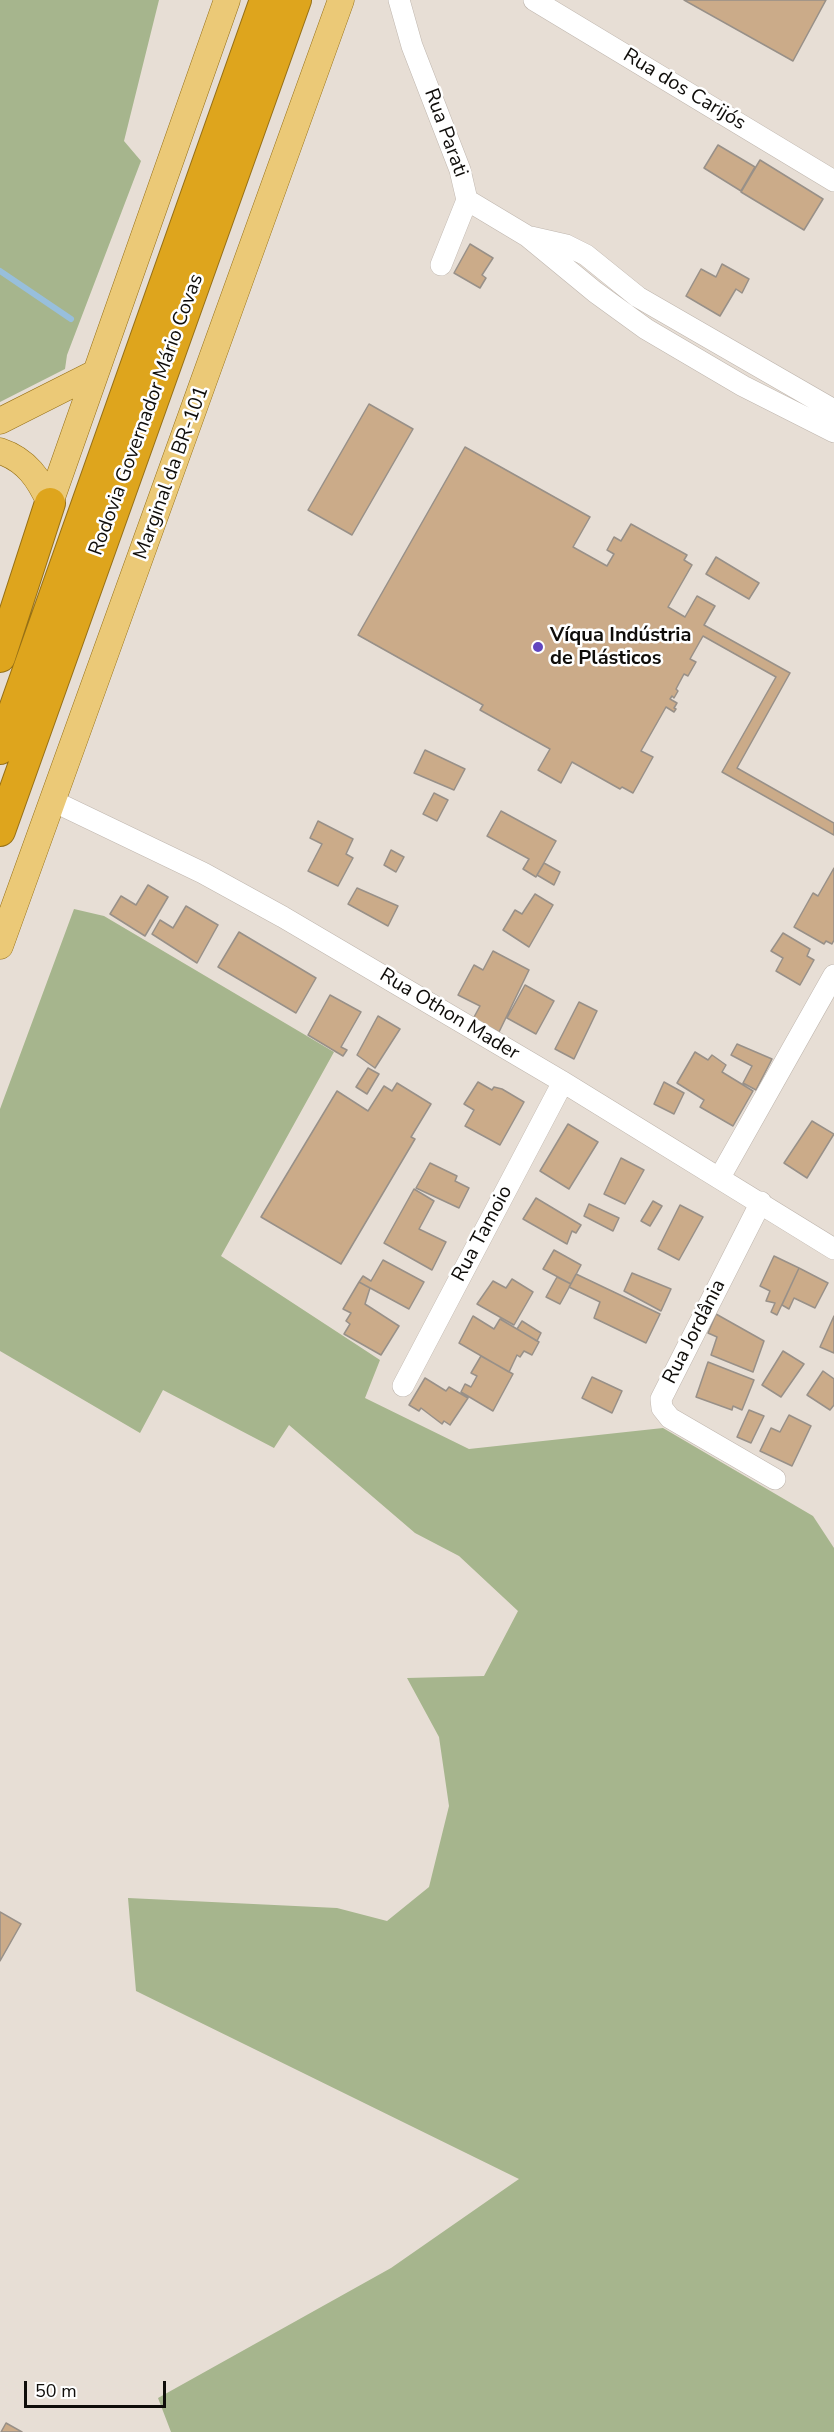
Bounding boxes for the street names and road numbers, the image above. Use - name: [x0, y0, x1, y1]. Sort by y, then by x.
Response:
- street label: Rua dos Carijós: [618, 44, 750, 136]
- street label: Rua Parati: [418, 85, 472, 181]
- street label: Rodovia Governador Mário Covas: [85, 271, 209, 559]
- street label: Marginal da BR-101: [130, 383, 214, 563]
- street label: Rua Othon Mader: [375, 964, 523, 1066]
- street label: Rua Tamoio: [448, 1182, 518, 1286]
- street label: Rua Jordânia: [658, 1276, 732, 1388]

